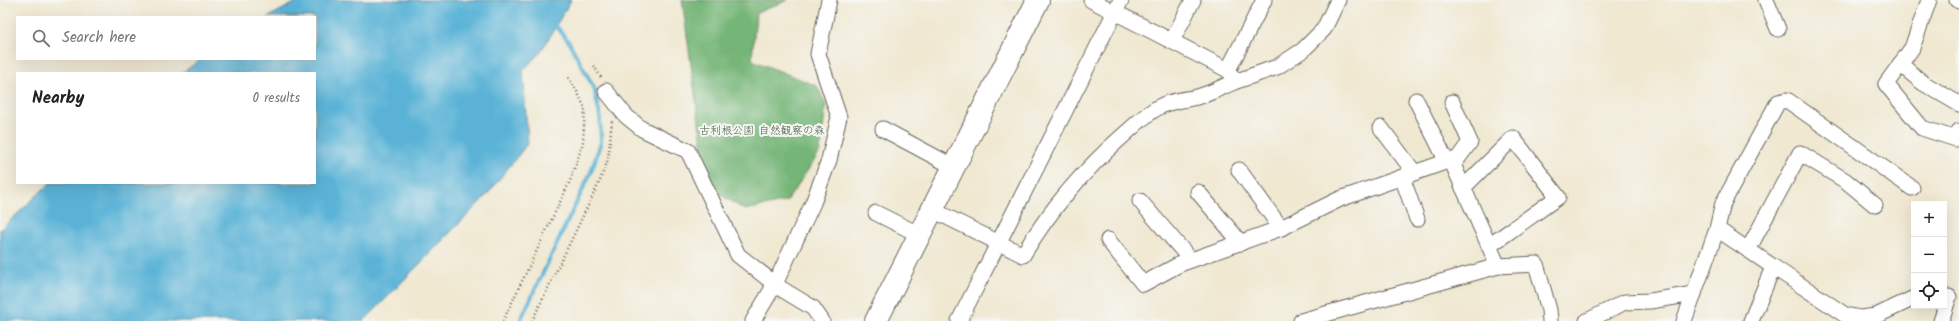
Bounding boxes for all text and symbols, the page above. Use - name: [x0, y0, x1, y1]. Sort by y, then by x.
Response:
- search box: [16, 16, 316, 60]
- text: Search here: [62, 26, 136, 50]
- icon: search: [30, 27, 52, 49]
- text: Nearby: [32, 85, 84, 112]
- text: 0 results: [253, 88, 300, 109]
- park label: 古利根公園 自然観察の森: [699, 122, 825, 140]
- map controls: [1911, 201, 1947, 309]
- button: +: [1911, 201, 1947, 237]
- button: −: [1911, 237, 1947, 273]
- button: locate: [1911, 273, 1947, 309]

